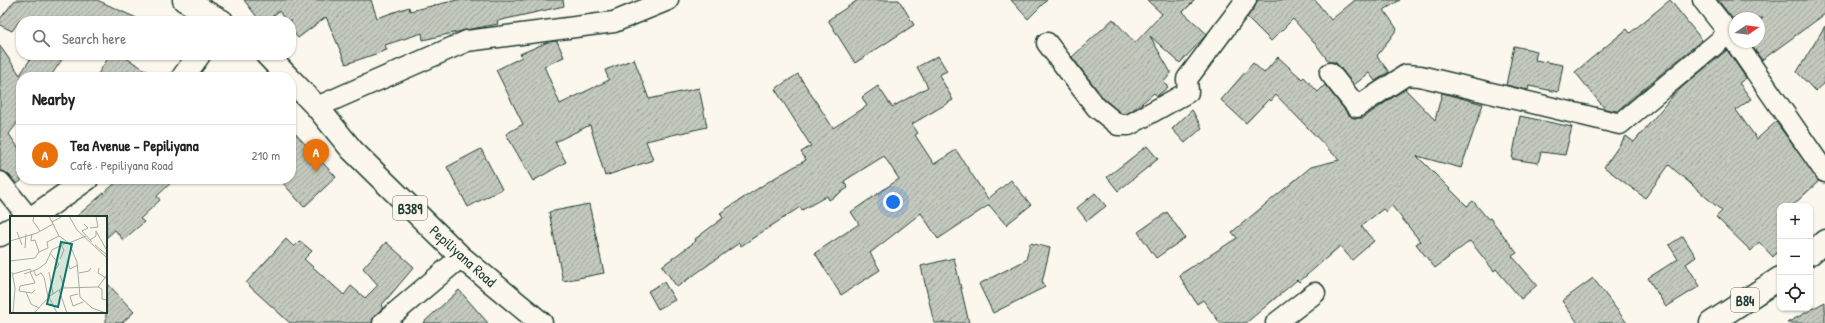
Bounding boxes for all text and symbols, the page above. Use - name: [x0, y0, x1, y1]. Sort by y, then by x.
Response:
- north arrow: [1729, 12, 1765, 48]
- search box: [16, 16, 296, 60]
- icon: search: [30, 27, 52, 49]
- text: Search here: [62, 28, 126, 49]
- text: Nearby: [32, 87, 75, 110]
- text: Tea Avenue - Pepiliyana: [70, 135, 199, 156]
- pin: A: [303, 139, 329, 172]
- text: A: [42, 146, 48, 164]
- text: 210 m: [252, 146, 280, 164]
- text: Café · Pepiliyana Road: [70, 156, 173, 174]
- your location: [883, 192, 903, 212]
- road number: B389: [393, 196, 427, 220]
- map controls: [1777, 203, 1813, 311]
- button: +: [1777, 203, 1813, 239]
- inset map: [10, 216, 107, 313]
- street label: Pepiliyana Road: [425, 220, 501, 292]
- button: −: [1777, 239, 1813, 275]
- button: locate: [1777, 275, 1813, 311]
- road number: B84: [1731, 288, 1759, 312]

